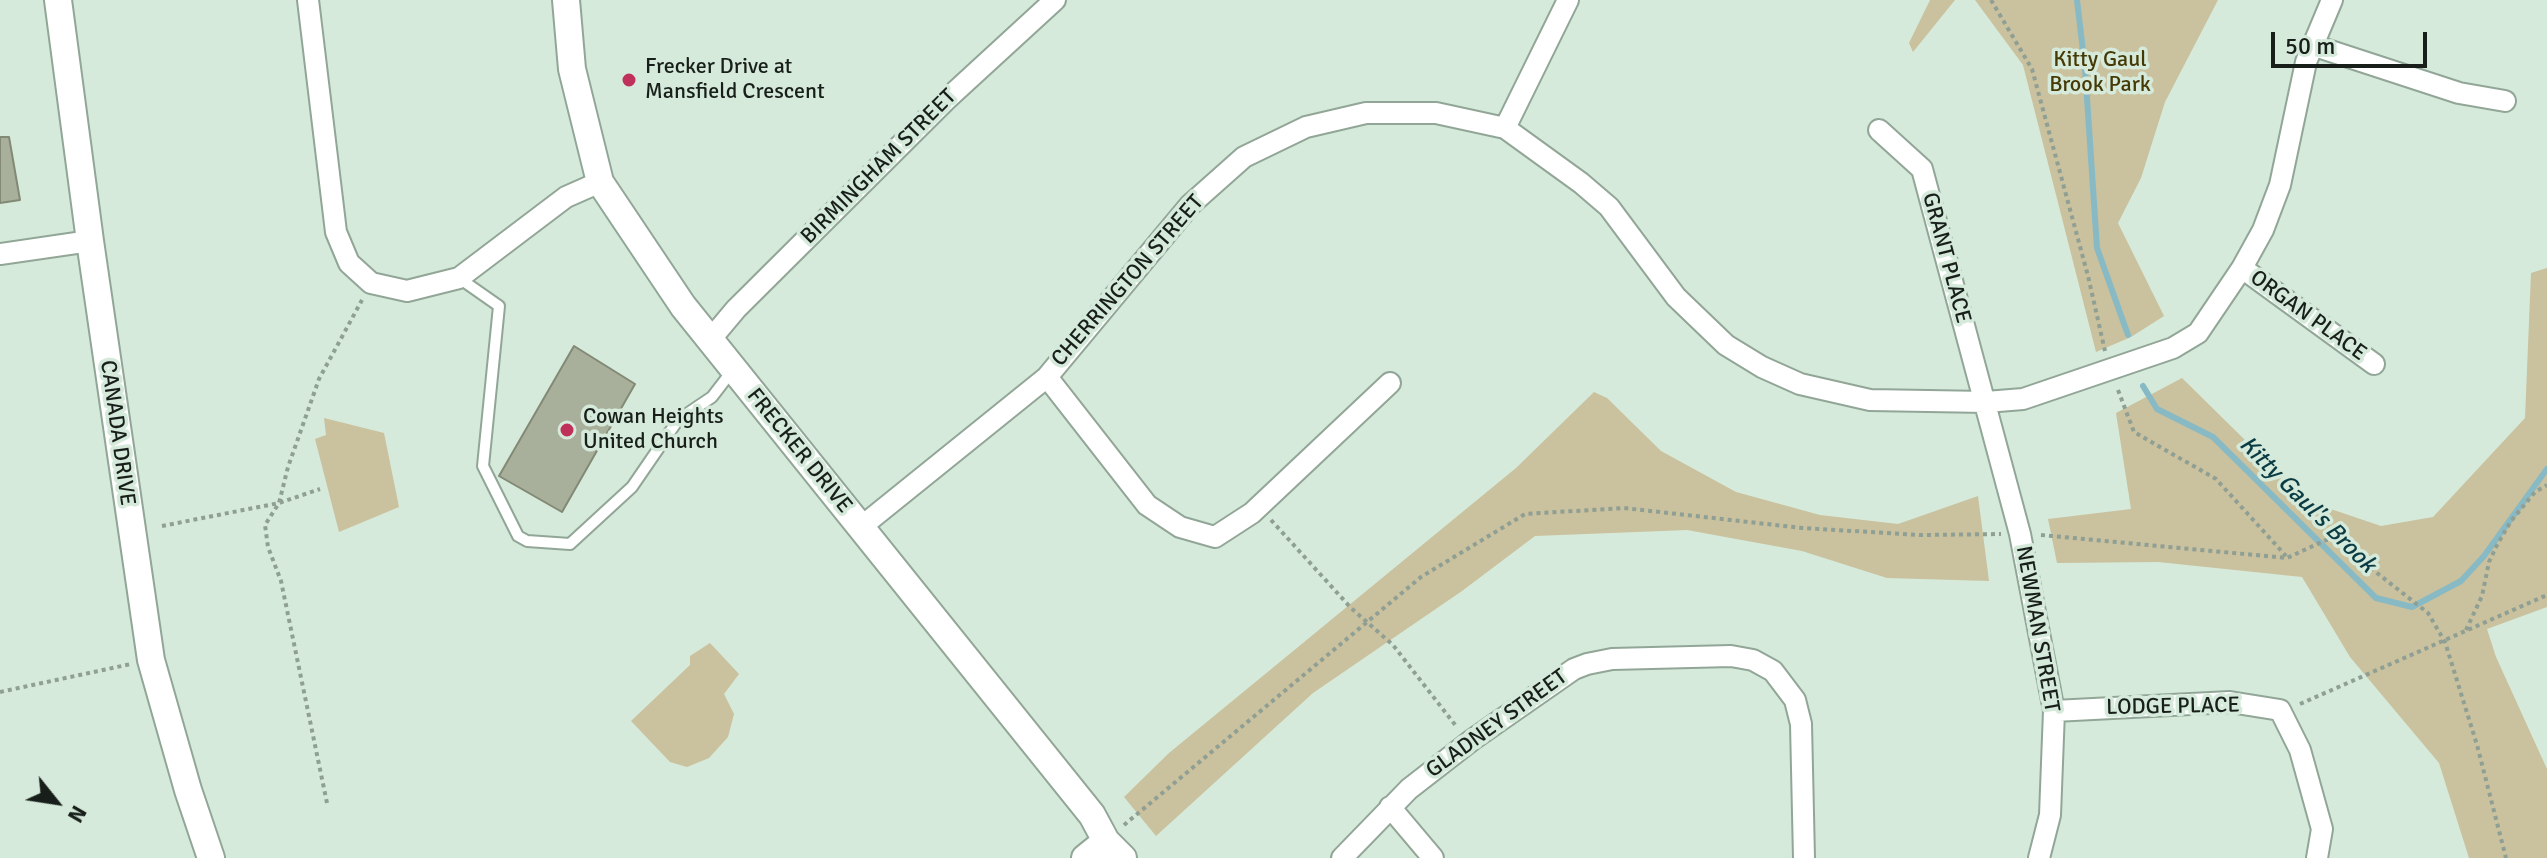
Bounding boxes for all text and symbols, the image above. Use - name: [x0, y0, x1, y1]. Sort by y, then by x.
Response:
- scale bar: [2275, 16, 2431, 66]
- text: 50 m: [2285, 31, 2335, 61]
- park label: Kitty Gaul Brook Park: [2049, 47, 2151, 98]
- place label: Frecker Drive at Mansfield Crescent: [645, 54, 825, 106]
- marker: Frecker Drive at Mansfield Crescent: [620, 71, 638, 89]
- street label: BIRMINGHAM STREET: [796, 84, 962, 250]
- street label: CHERRINGTON STREET: [1046, 190, 1210, 372]
- street label: GRANT PLACE: [1916, 190, 1976, 326]
- street label: ORGAN PLACE: [2245, 265, 2371, 367]
- street label: CANADA DRIVE: [94, 359, 140, 507]
- street label: FRECKER DRIVE: [741, 383, 857, 519]
- place label: Cowan Heights United Church: [583, 404, 724, 456]
- marker: Cowan Heights United Church: [558, 421, 576, 439]
- water label: Kitty Gaul's Brook: [2233, 431, 2381, 579]
- street label: NEWMAN STREET: [2009, 544, 2065, 714]
- street label: GLADNEY STREET: [1421, 664, 1573, 784]
- street label: LODGE PLACE: [2106, 693, 2240, 721]
- north arrow: [16, 762, 96, 842]
- text: N: [62, 801, 93, 828]

